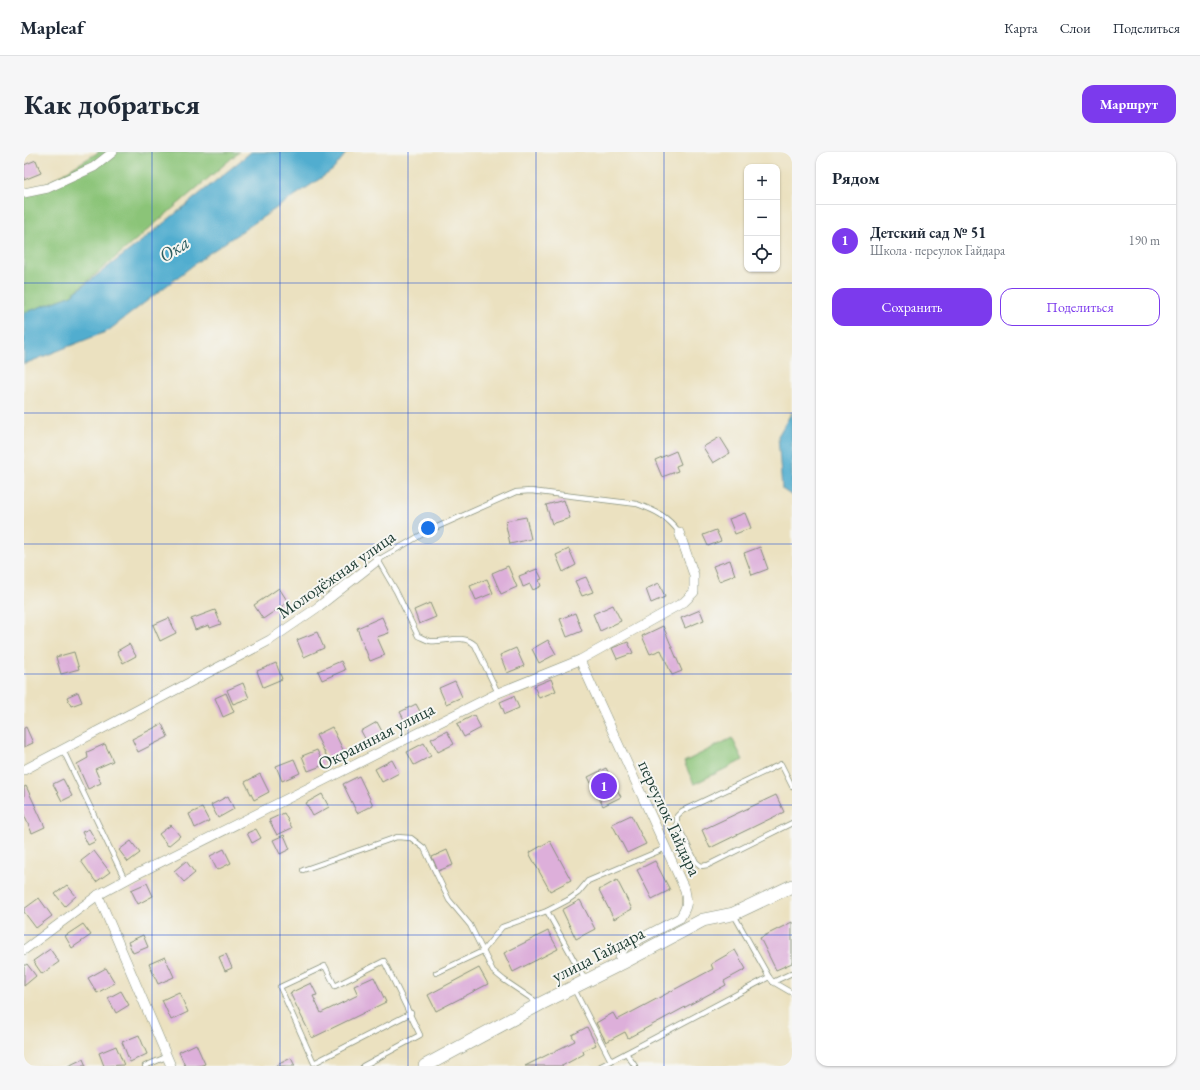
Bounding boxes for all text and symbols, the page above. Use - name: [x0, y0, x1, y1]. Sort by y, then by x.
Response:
- text: Mapleaf: [20, 15, 84, 40]
- text: Карта: [1004, 19, 1038, 37]
- text: Слои: [1060, 19, 1091, 37]
- text: Поделиться: [1113, 19, 1180, 37]
- button: Маршрут: [1082, 85, 1176, 123]
- text: Как добраться: [24, 86, 200, 122]
- map controls: [744, 164, 780, 272]
- button: +: [744, 164, 780, 200]
- text: Рядом: [832, 167, 880, 189]
- button: −: [744, 200, 780, 236]
- text: Детский сад № 51: [870, 223, 986, 242]
- water label: Ока: [154, 230, 194, 268]
- text: 1: [842, 232, 848, 249]
- text: 190 m: [1129, 232, 1160, 249]
- button: locate: [744, 236, 780, 272]
- text: Школа · переулок Гайдара: [870, 242, 1005, 259]
- button: Сохранить: [832, 288, 992, 326]
- button: Поделиться: [1000, 288, 1160, 326]
- your location: [418, 518, 438, 538]
- street label: Молодёжная улица: [272, 524, 400, 623]
- street label: Окраинная улица: [314, 696, 439, 775]
- street label: переулок Гайдара: [633, 756, 707, 880]
- pin: 1: [591, 771, 617, 801]
- street label: улица Гайдара: [548, 920, 649, 987]

